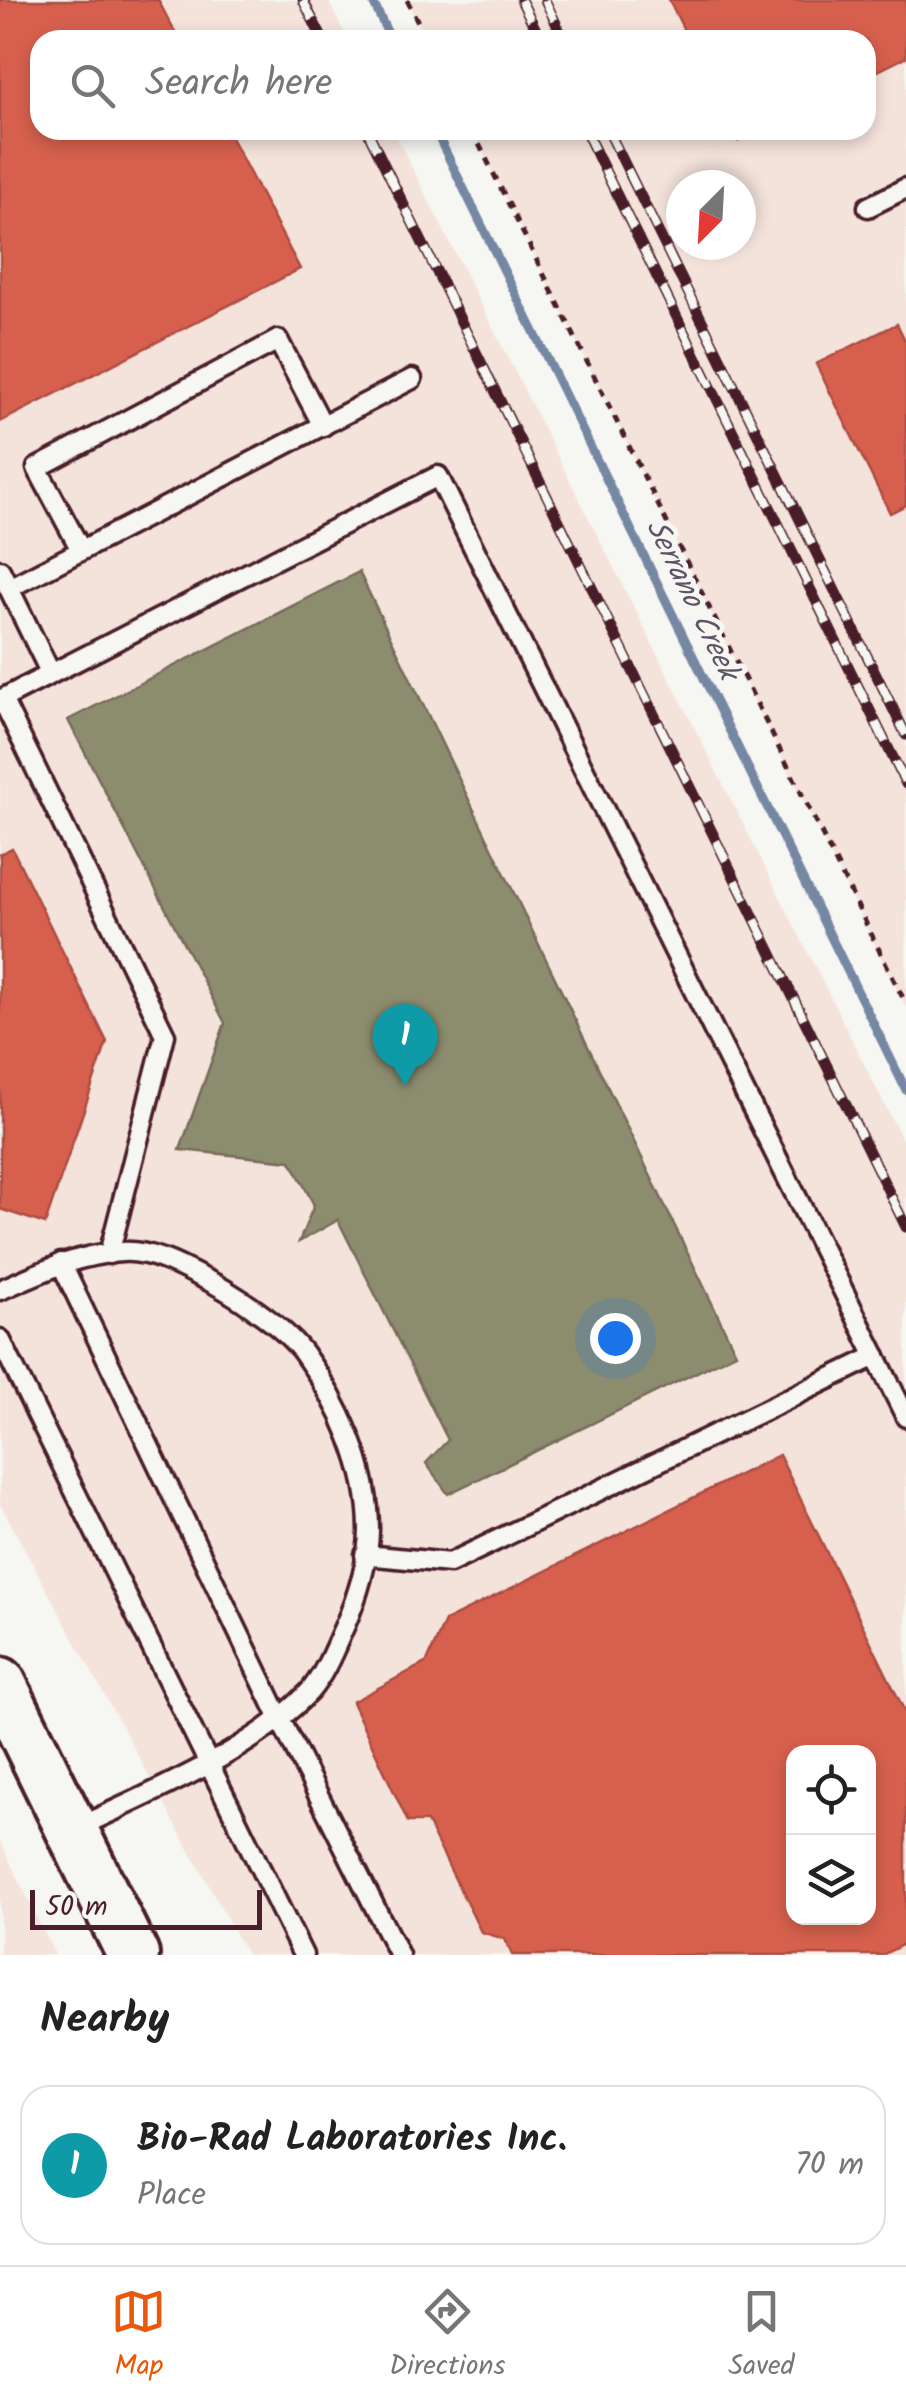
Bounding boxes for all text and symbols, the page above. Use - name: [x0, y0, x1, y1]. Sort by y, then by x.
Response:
- search box: [30, 30, 876, 140]
- text: Search here: [145, 55, 332, 115]
- icon: search: [65, 58, 120, 113]
- north arrow: [666, 170, 756, 260]
- water label: Serrano Creek: [632, 511, 753, 692]
- pin: 1: [372, 1004, 438, 1086]
- your location: [590, 1313, 641, 1364]
- map controls: [786, 1745, 876, 1925]
- button: locate: [786, 1745, 876, 1835]
- button: layers: [786, 1835, 876, 1925]
- scale bar: [30, 1885, 262, 1930]
- text: 50 m: [45, 1885, 108, 1930]
- text: Nearby: [40, 1987, 169, 2054]
- text: Bio-Rad Laboratories Inc.: [137, 2110, 567, 2170]
- text: 1: [70, 2140, 79, 2191]
- text: 70 m: [795, 2140, 864, 2191]
- text: Place: [137, 2170, 206, 2221]
- tab: Map: [111, 2284, 166, 2389]
- tab: Directions: [389, 2284, 505, 2389]
- tab: Saved: [728, 2284, 795, 2389]

